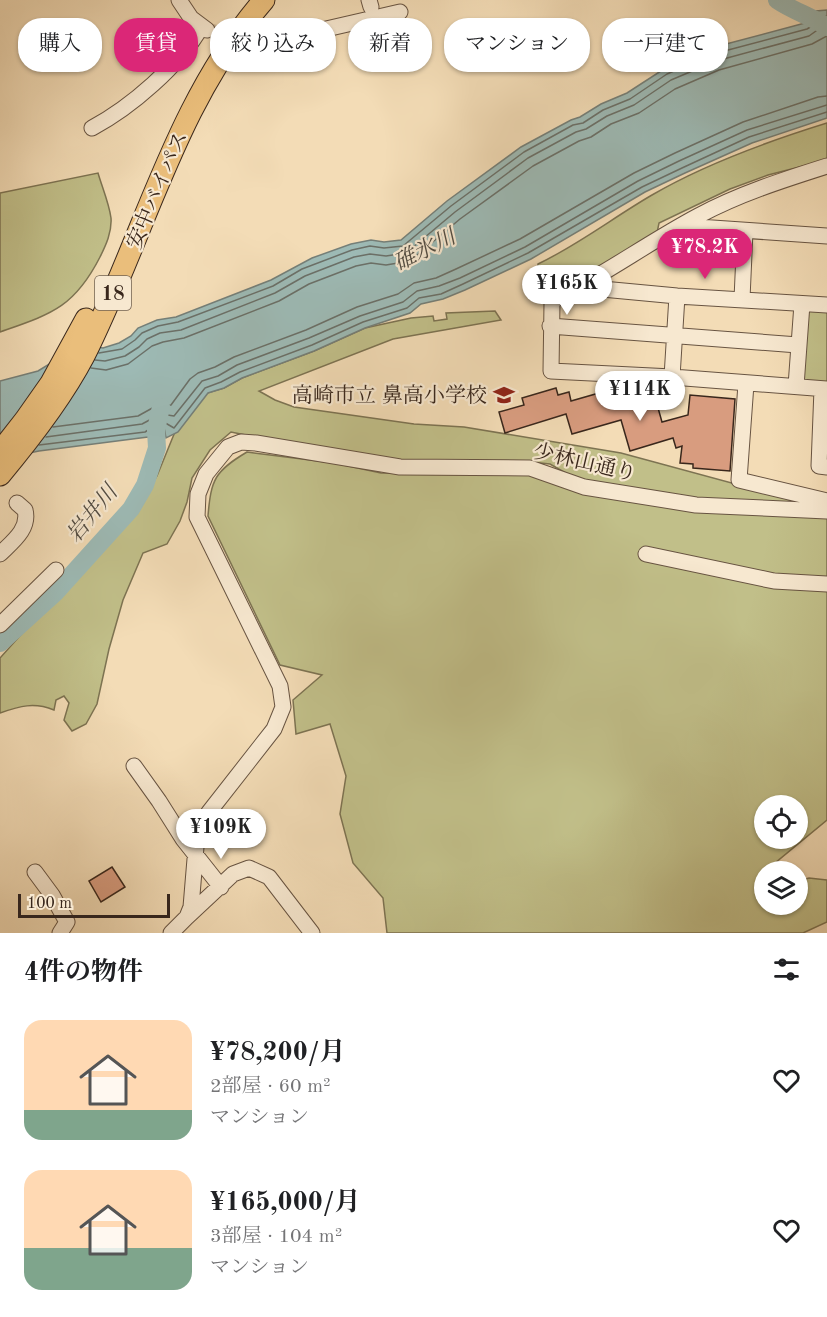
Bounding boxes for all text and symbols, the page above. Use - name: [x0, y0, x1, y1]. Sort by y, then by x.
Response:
- chip: 購入: [18, 18, 102, 72]
- chip: 賃貸: [114, 18, 198, 72]
- chip: 絞り込み: [210, 18, 336, 72]
- chip: 新着: [348, 18, 432, 72]
- chip: マンション: [444, 18, 590, 72]
- chip: 一戸建て: [602, 18, 728, 72]
- street label: 安中バイパス: [122, 128, 193, 252]
- water label: 碓氷川: [390, 223, 461, 276]
- pin: ¥78.2K: [656, 229, 754, 280]
- text: ¥78.2K: [671, 238, 739, 258]
- pin: ¥165K: [525, 265, 609, 316]
- text: ¥165K: [536, 274, 598, 294]
- road number: 18: [95, 276, 131, 310]
- pin: ¥114K: [598, 371, 682, 422]
- text: ¥114K: [609, 380, 671, 400]
- school or university icon: 高崎市立 鼻高小学校: [492, 383, 516, 407]
- place label: 高崎市立 鼻高小学校: [292, 384, 487, 407]
- street label: 少林山通り: [531, 439, 639, 486]
- water label: 岩井川: [62, 479, 123, 547]
- map controls: [754, 795, 808, 915]
- button: locate: [754, 795, 808, 849]
- pin: ¥109K: [179, 809, 263, 860]
- text: ¥109K: [190, 818, 252, 838]
- button: layers: [754, 861, 808, 915]
- scale bar: [18, 891, 170, 918]
- text: 100 m: [27, 896, 72, 912]
- icon: filters: [770, 953, 803, 986]
- text: 4件の物件: [24, 960, 143, 986]
- text: ¥78,200/月: [210, 1040, 345, 1066]
- icon: home: [72, 1044, 144, 1116]
- icon: heart: [770, 1064, 803, 1097]
- text: 2部屋 · 60 m²: [210, 1077, 331, 1097]
- text: マンション: [210, 1108, 309, 1128]
- text: ¥165,000/月: [210, 1190, 361, 1216]
- icon: home: [72, 1194, 144, 1266]
- icon: heart: [770, 1214, 803, 1247]
- text: 3部屋 · 104 m²: [210, 1227, 342, 1247]
- text: マンション: [210, 1258, 309, 1278]

